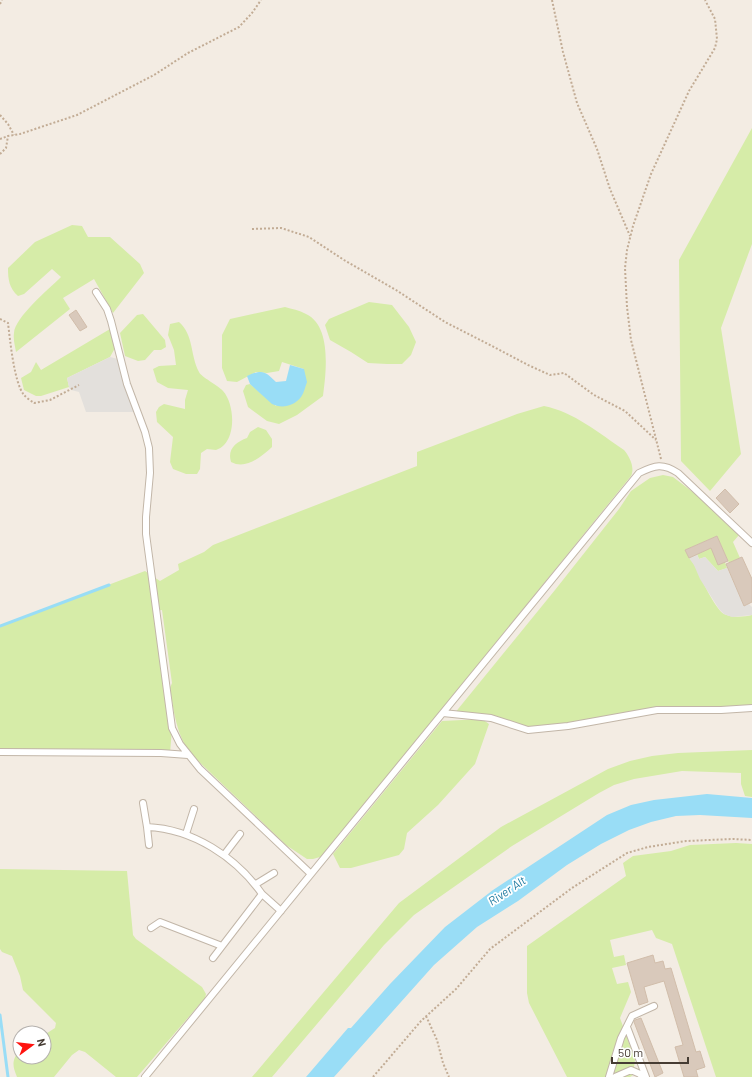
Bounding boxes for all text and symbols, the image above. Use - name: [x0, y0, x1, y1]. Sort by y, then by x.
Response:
- water label: River Alt: [485, 872, 528, 908]
- north arrow: [12, 1025, 52, 1065]
- text: N: [35, 1037, 49, 1048]
- scale bar: [612, 1039, 688, 1065]
- text: 50 m: [618, 1045, 643, 1059]

